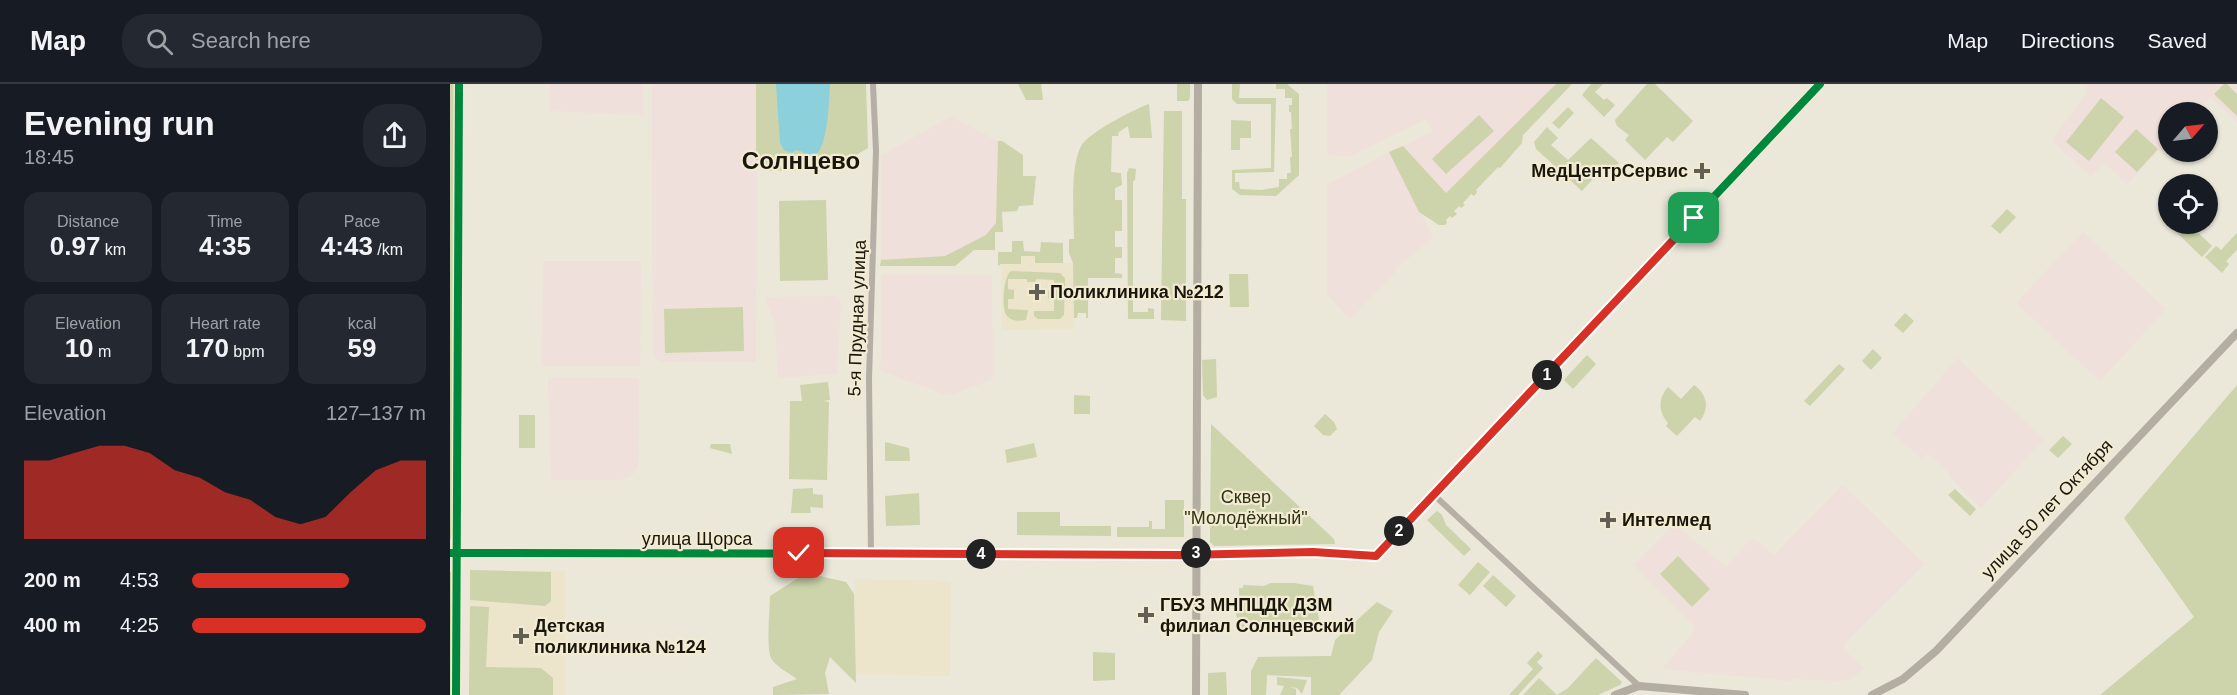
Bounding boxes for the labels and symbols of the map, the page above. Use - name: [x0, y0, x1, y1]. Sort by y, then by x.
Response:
- north arrow: [2158, 102, 2218, 162]
- district label: Солнцево: [742, 147, 860, 174]
- place label: МедЦентрСервис: [1531, 161, 1688, 181]
- marker: МедЦентрСервис: [1693, 162, 1711, 180]
- pin: [1668, 192, 1719, 243]
- street label: 5-я Прудная улица: [844, 238, 870, 397]
- place label: Поликлиника №212: [1050, 282, 1224, 302]
- marker: Поликлиника №212: [1028, 283, 1046, 301]
- pin: 1: [1532, 360, 1562, 390]
- street label: улица 50 лет Октября: [1977, 435, 2117, 583]
- park label: Сквер "Молодёжный": [1184, 487, 1308, 528]
- place label: Интелмед: [1622, 510, 1711, 530]
- marker: Интелмед: [1599, 511, 1617, 529]
- pin: 2: [1384, 516, 1414, 546]
- pin: [773, 527, 824, 578]
- street label: улица Щорса: [642, 529, 753, 549]
- pin: 3: [1181, 538, 1211, 568]
- pin: 4: [966, 539, 996, 569]
- place label: ГБУЗ МНПЦДК ДЗМ филиал Солнцевский: [1160, 595, 1354, 636]
- marker: ГБУЗ МНПЦДК ДЗМ филиал Солнцевский: [1137, 606, 1155, 624]
- place label: Детская поликлиника №124: [534, 616, 706, 657]
- marker: Детская поликлиника №124: [512, 627, 530, 645]

